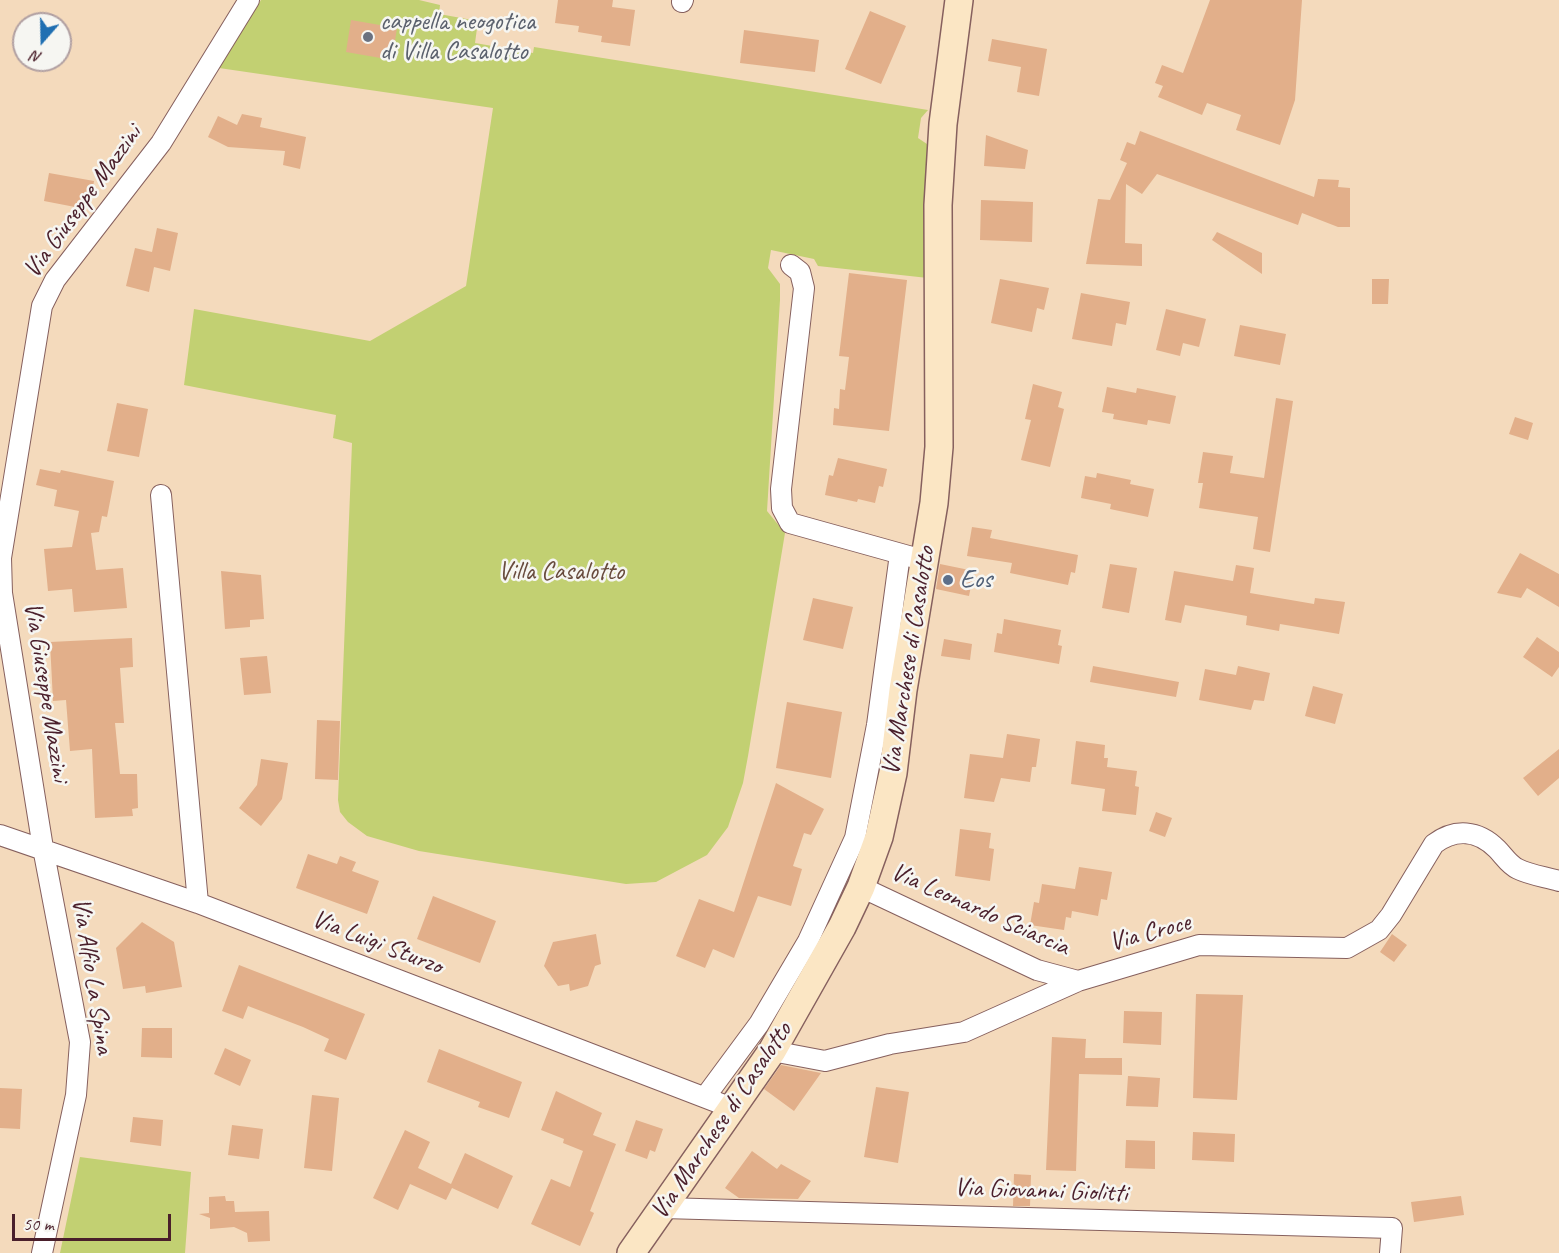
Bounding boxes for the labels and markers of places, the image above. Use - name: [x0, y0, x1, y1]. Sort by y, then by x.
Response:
- place label: cappella neogotica di Villa Casalotto: [380, 6, 535, 67]
- marker: cappella neogotica di Villa Casalotto: [361, 30, 375, 44]
- place label: Eos: [960, 564, 992, 596]
- marker: Eos: [941, 573, 955, 587]

